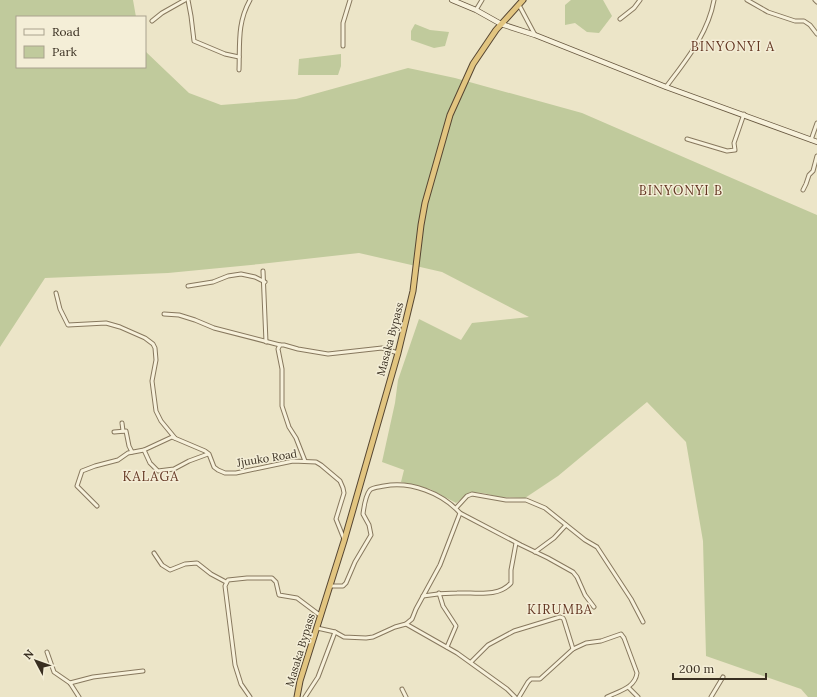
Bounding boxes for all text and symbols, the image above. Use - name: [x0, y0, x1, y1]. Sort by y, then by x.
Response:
- legend: [16, 16, 146, 68]
- text: Road: [52, 24, 80, 39]
- district label: BINYONYI A: [691, 38, 775, 55]
- text: Park: [52, 44, 78, 59]
- district label: BINYONYI B: [639, 182, 723, 199]
- street label: Masaka Bypass: [373, 300, 407, 378]
- street label: Jjuuko Road: [235, 446, 299, 470]
- district label: KALAGA: [123, 468, 179, 485]
- district label: KIRUMBA: [527, 601, 593, 618]
- street label: Masaka Bypass: [282, 612, 318, 688]
- north arrow: [16, 641, 56, 681]
- text: N: [20, 646, 37, 662]
- scale bar: [673, 655, 766, 681]
- text: 200 m: [679, 661, 715, 676]

